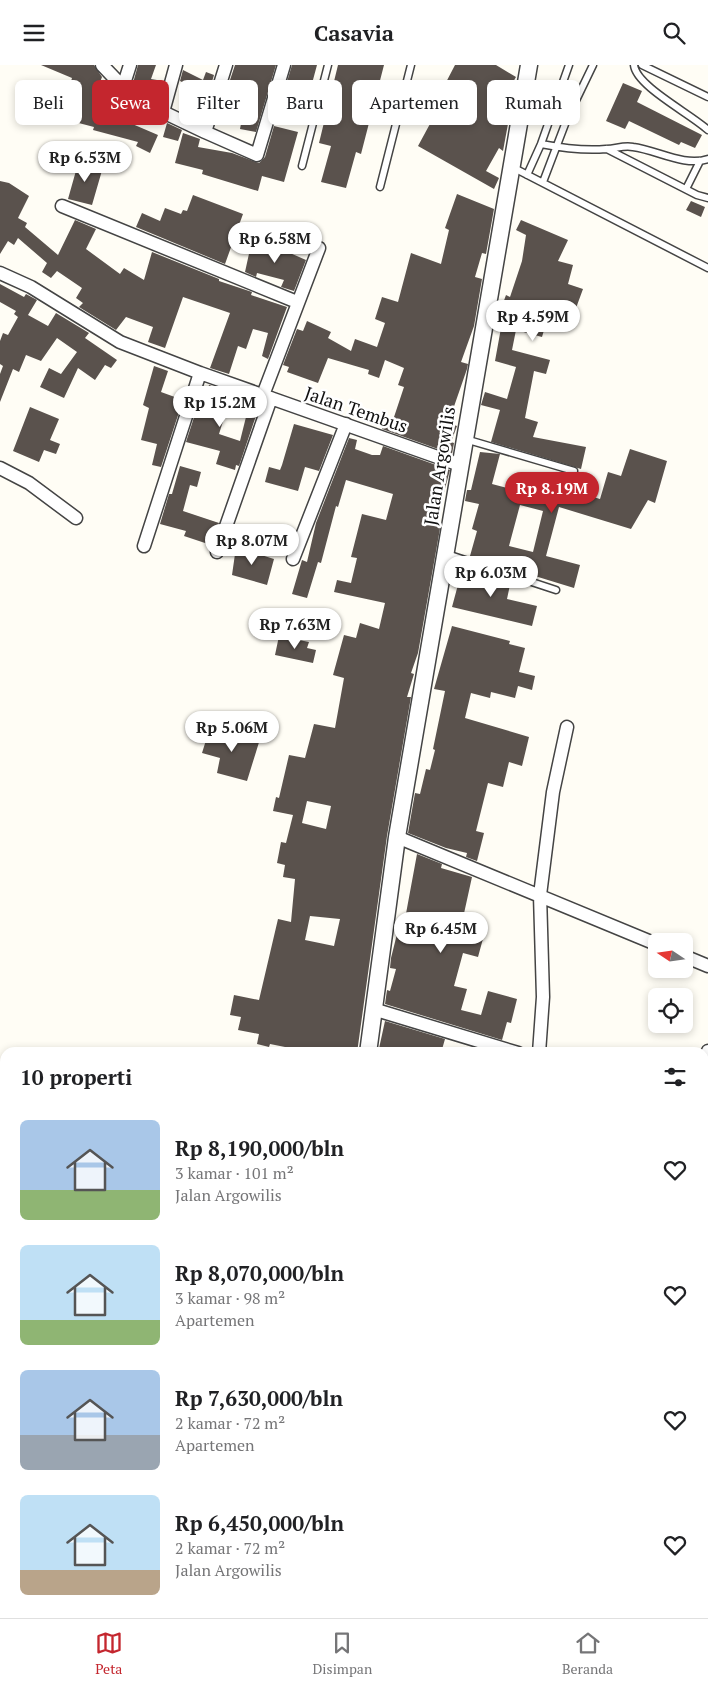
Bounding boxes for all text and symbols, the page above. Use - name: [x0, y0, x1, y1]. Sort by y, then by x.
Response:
- text: Casavia: [314, 18, 394, 47]
- icon: menu: [20, 19, 48, 47]
- icon: search: [660, 19, 688, 47]
- chip: Beli: [15, 80, 82, 125]
- chip: Sewa: [92, 80, 169, 125]
- chip: Filter: [179, 80, 258, 125]
- chip: Baru: [268, 80, 342, 125]
- chip: Apartemen: [352, 80, 477, 125]
- chip: Rumah: [487, 80, 580, 125]
- pin: Rp 6.53M: [33, 141, 137, 183]
- text: Rp 6.53M: [49, 146, 121, 168]
- pin: Rp 6.58M: [223, 221, 327, 264]
- text: Rp 6.58M: [239, 227, 311, 249]
- pin: Rp 4.59M: [481, 299, 585, 342]
- text: Rp 4.59M: [497, 305, 569, 327]
- street label: Jalan Tembus: [302, 380, 411, 438]
- pin: Rp 15.2M: [168, 385, 272, 428]
- text: Rp 15.2M: [184, 391, 256, 413]
- street label: Jalan Argowilis: [418, 405, 460, 527]
- pin: Rp 8.19M: [500, 471, 604, 514]
- text: Rp 8.19M: [516, 477, 588, 499]
- pin: Rp 8.07M: [200, 523, 304, 566]
- text: Rp 8.07M: [216, 529, 288, 551]
- pin: Rp 6.03M: [439, 555, 543, 598]
- text: Rp 6.03M: [455, 561, 527, 583]
- pin: Rp 7.63M: [243, 607, 347, 650]
- text: Rp 7.63M: [259, 613, 331, 635]
- pin: Rp 5.06M: [180, 711, 284, 753]
- text: Rp 5.06M: [196, 716, 268, 738]
- pin: Rp 6.45M: [389, 911, 493, 954]
- text: Rp 6.45M: [405, 917, 477, 939]
- north arrow: [648, 933, 692, 977]
- map controls: [648, 933, 693, 1033]
- button: locate: [648, 988, 693, 1033]
- text: 10 properti: [20, 1063, 132, 1091]
- icon: filters: [661, 1063, 689, 1091]
- text: Rp 8,190,000/bln: [175, 1134, 344, 1162]
- icon: home: [60, 1140, 120, 1200]
- icon: heart: [661, 1156, 689, 1184]
- text: 3 kamar · 101 m²: [175, 1162, 294, 1184]
- text: Jalan Argowilis: [175, 1184, 282, 1206]
- text: Rp 8,070,000/bln: [175, 1259, 344, 1287]
- icon: home: [60, 1265, 120, 1325]
- icon: heart: [661, 1281, 689, 1309]
- text: 3 kamar · 98 m²: [175, 1287, 285, 1309]
- text: Apartemen: [175, 1309, 255, 1331]
- text: Rp 7,630,000/bln: [175, 1384, 343, 1412]
- icon: home: [60, 1390, 120, 1450]
- icon: heart: [661, 1406, 689, 1434]
- text: 2 kamar · 72 m²: [175, 1412, 285, 1434]
- text: Apartemen: [175, 1434, 255, 1456]
- text: Rp 6,450,000/bln: [175, 1509, 344, 1537]
- icon: home: [60, 1515, 120, 1575]
- icon: heart: [661, 1531, 689, 1559]
- text: 2 kamar · 72 m²: [175, 1537, 285, 1559]
- text: Jalan Argowilis: [175, 1559, 282, 1581]
- tab: Peta: [95, 1629, 123, 1678]
- tab: Disimpan: [312, 1629, 372, 1678]
- tab: Beranda: [562, 1629, 613, 1678]

